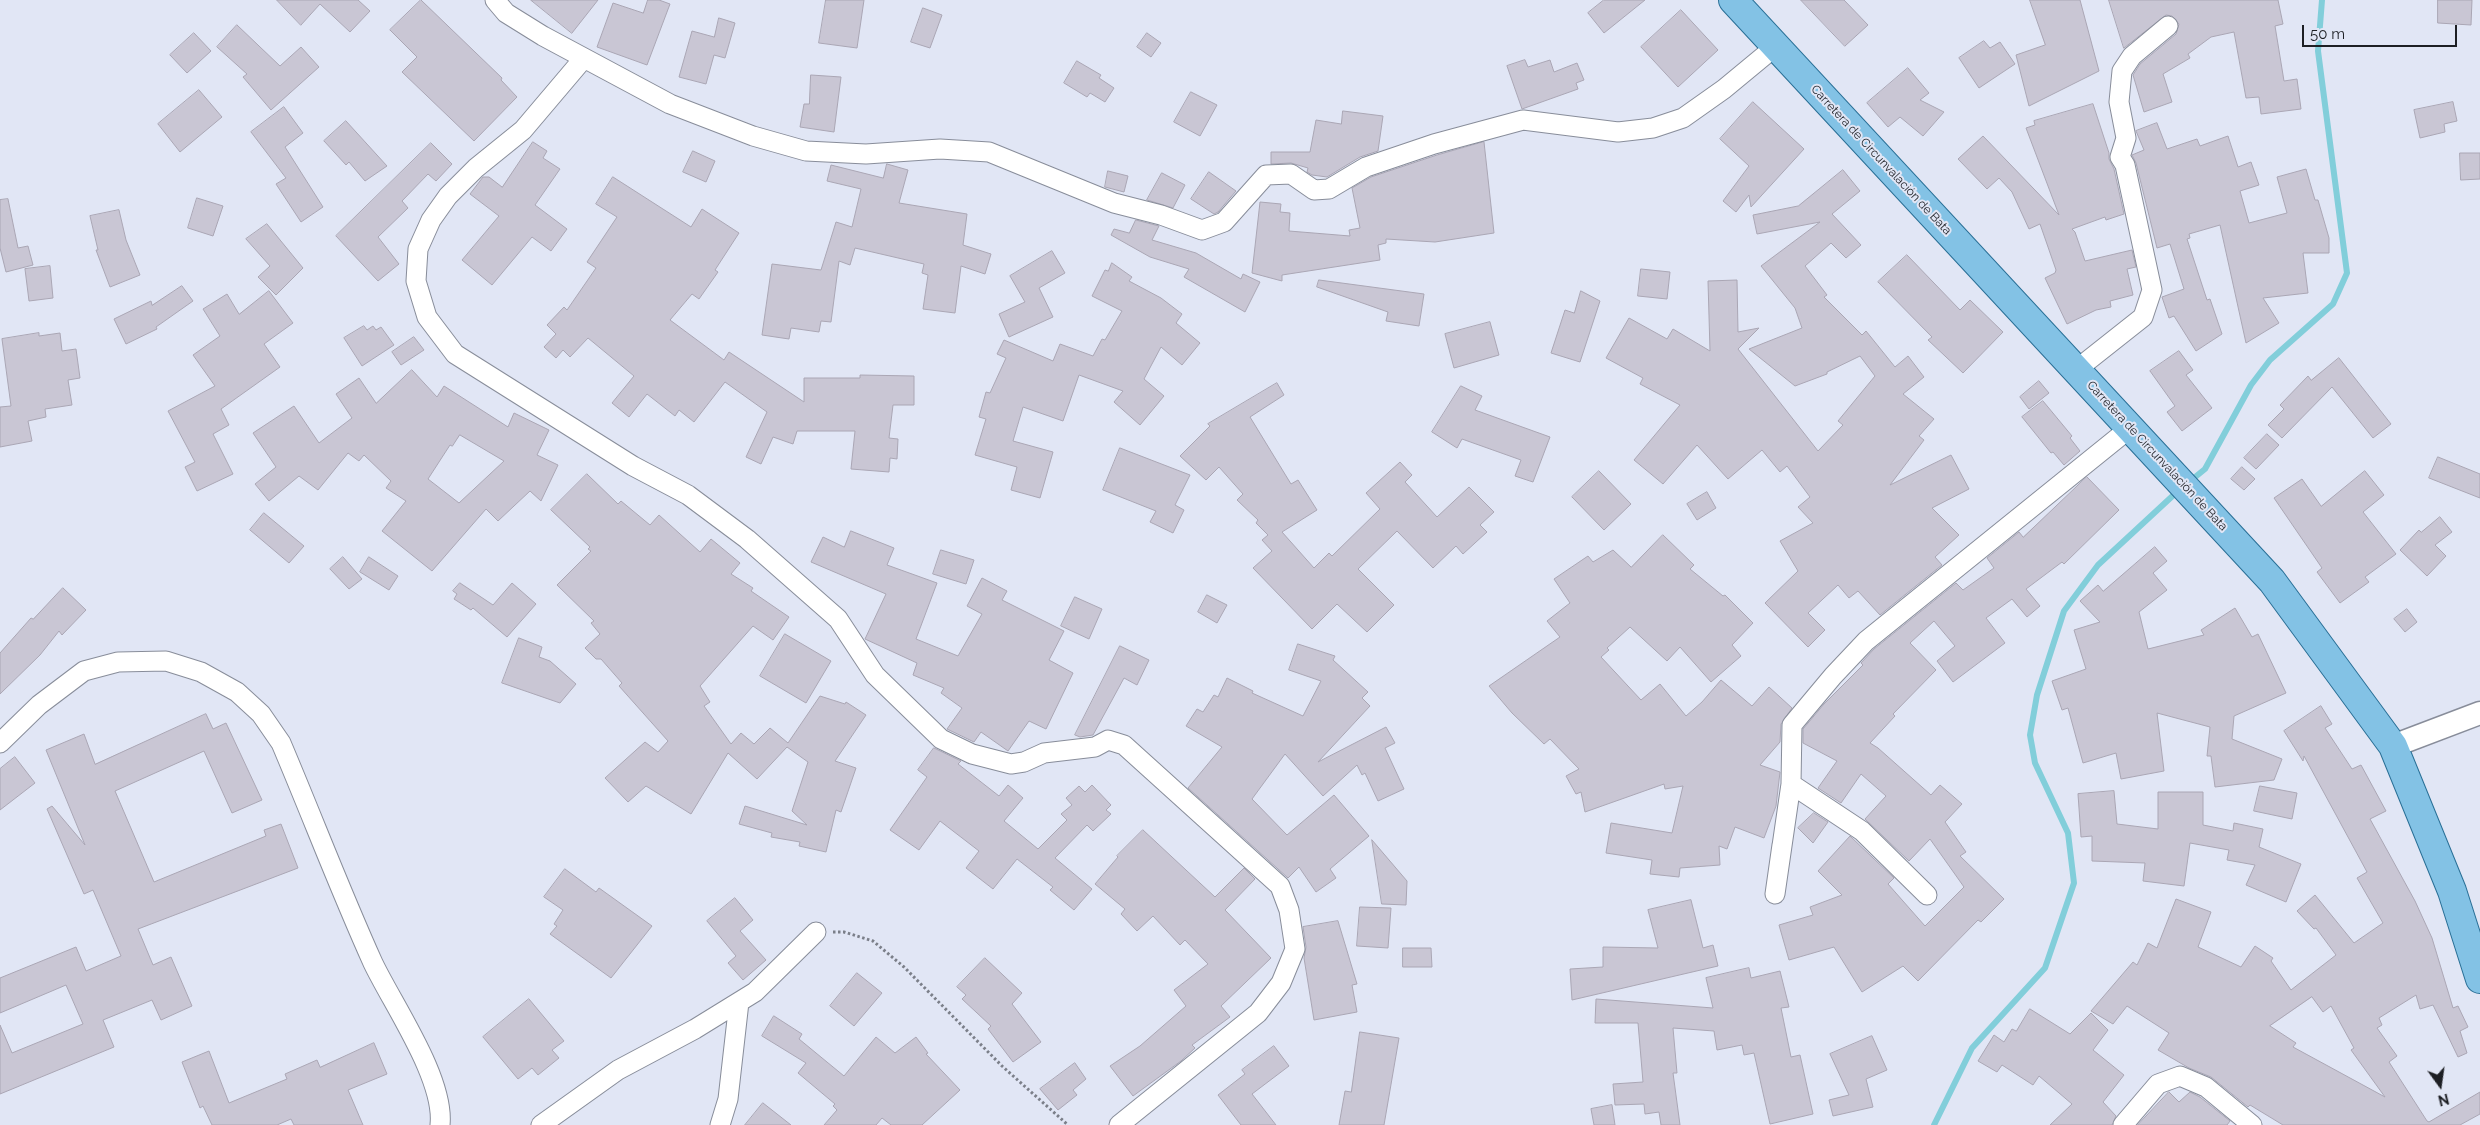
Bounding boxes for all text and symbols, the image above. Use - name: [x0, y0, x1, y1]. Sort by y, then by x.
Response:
- scale bar: [2305, 15, 2460, 47]
- text: 50 m: [2310, 25, 2345, 43]
- street label: Carretera de Circunvalación de Bata: [1808, 82, 1954, 238]
- street label: Carretera de Circunvalación de Bata: [2084, 378, 2230, 534]
- north arrow: [2415, 1060, 2465, 1110]
- text: N: [2437, 1090, 2451, 1109]

